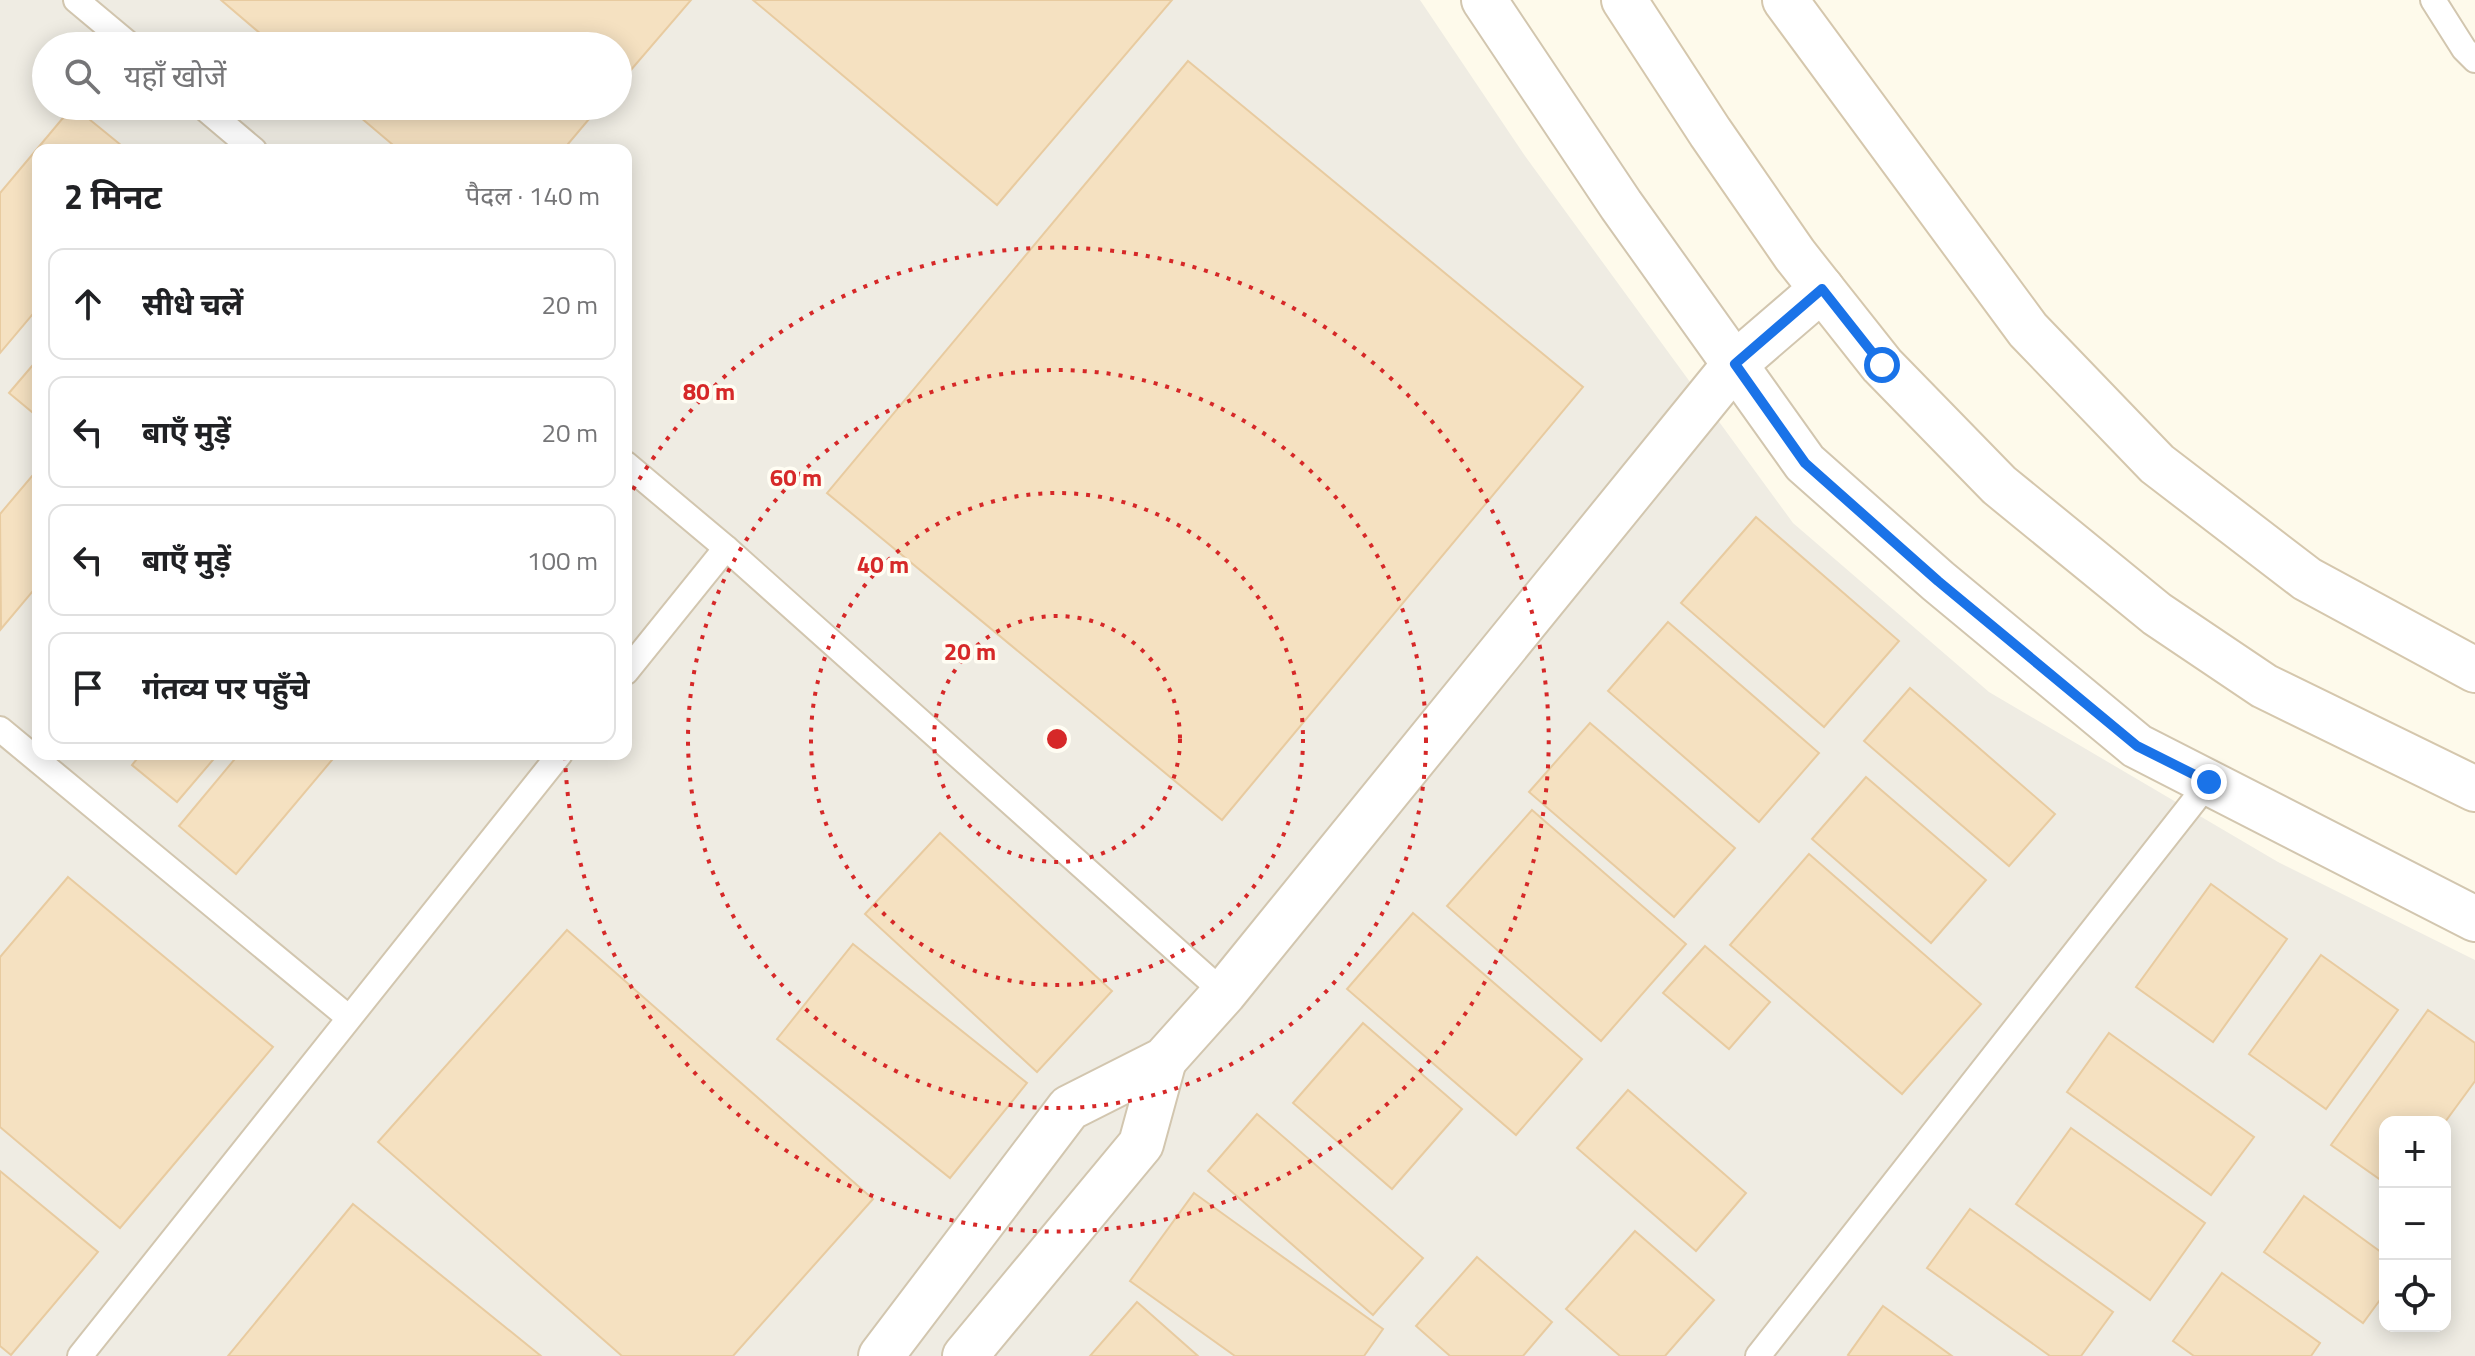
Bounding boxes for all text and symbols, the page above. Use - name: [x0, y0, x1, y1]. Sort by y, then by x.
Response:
- search box: [32, 32, 632, 120]
- text: यहाँ खोजें: [124, 53, 226, 99]
- icon: search: [60, 54, 104, 98]
- text: 2 मिनट: [64, 170, 162, 222]
- text: पैदल · 140 m: [466, 176, 600, 215]
- text: सीधे चलें: [142, 281, 243, 327]
- icon: ahead: [66, 282, 110, 326]
- text: 20 m: [541, 285, 598, 324]
- route start: [1864, 347, 1900, 383]
- text: 80 m: [683, 373, 735, 409]
- text: बाएँ मुड़ें: [142, 409, 231, 455]
- icon: left: [66, 410, 110, 454]
- text: 20 m: [541, 413, 598, 452]
- text: 60 m: [770, 459, 822, 495]
- text: बाएँ मुड़ें: [142, 537, 231, 583]
- icon: left: [66, 538, 110, 582]
- text: 100 m: [527, 541, 598, 580]
- text: 40 m: [857, 546, 909, 582]
- text: 20 m: [944, 633, 996, 669]
- text: गंतव्य पर पहुँचे: [142, 665, 309, 711]
- icon: arrive: [66, 666, 110, 710]
- centre of rings: [1043, 725, 1071, 753]
- route end: [2191, 764, 2227, 800]
- map controls: [2379, 1116, 2451, 1332]
- button: +: [2379, 1116, 2451, 1188]
- button: −: [2379, 1188, 2451, 1260]
- button: locate: [2379, 1260, 2451, 1332]

